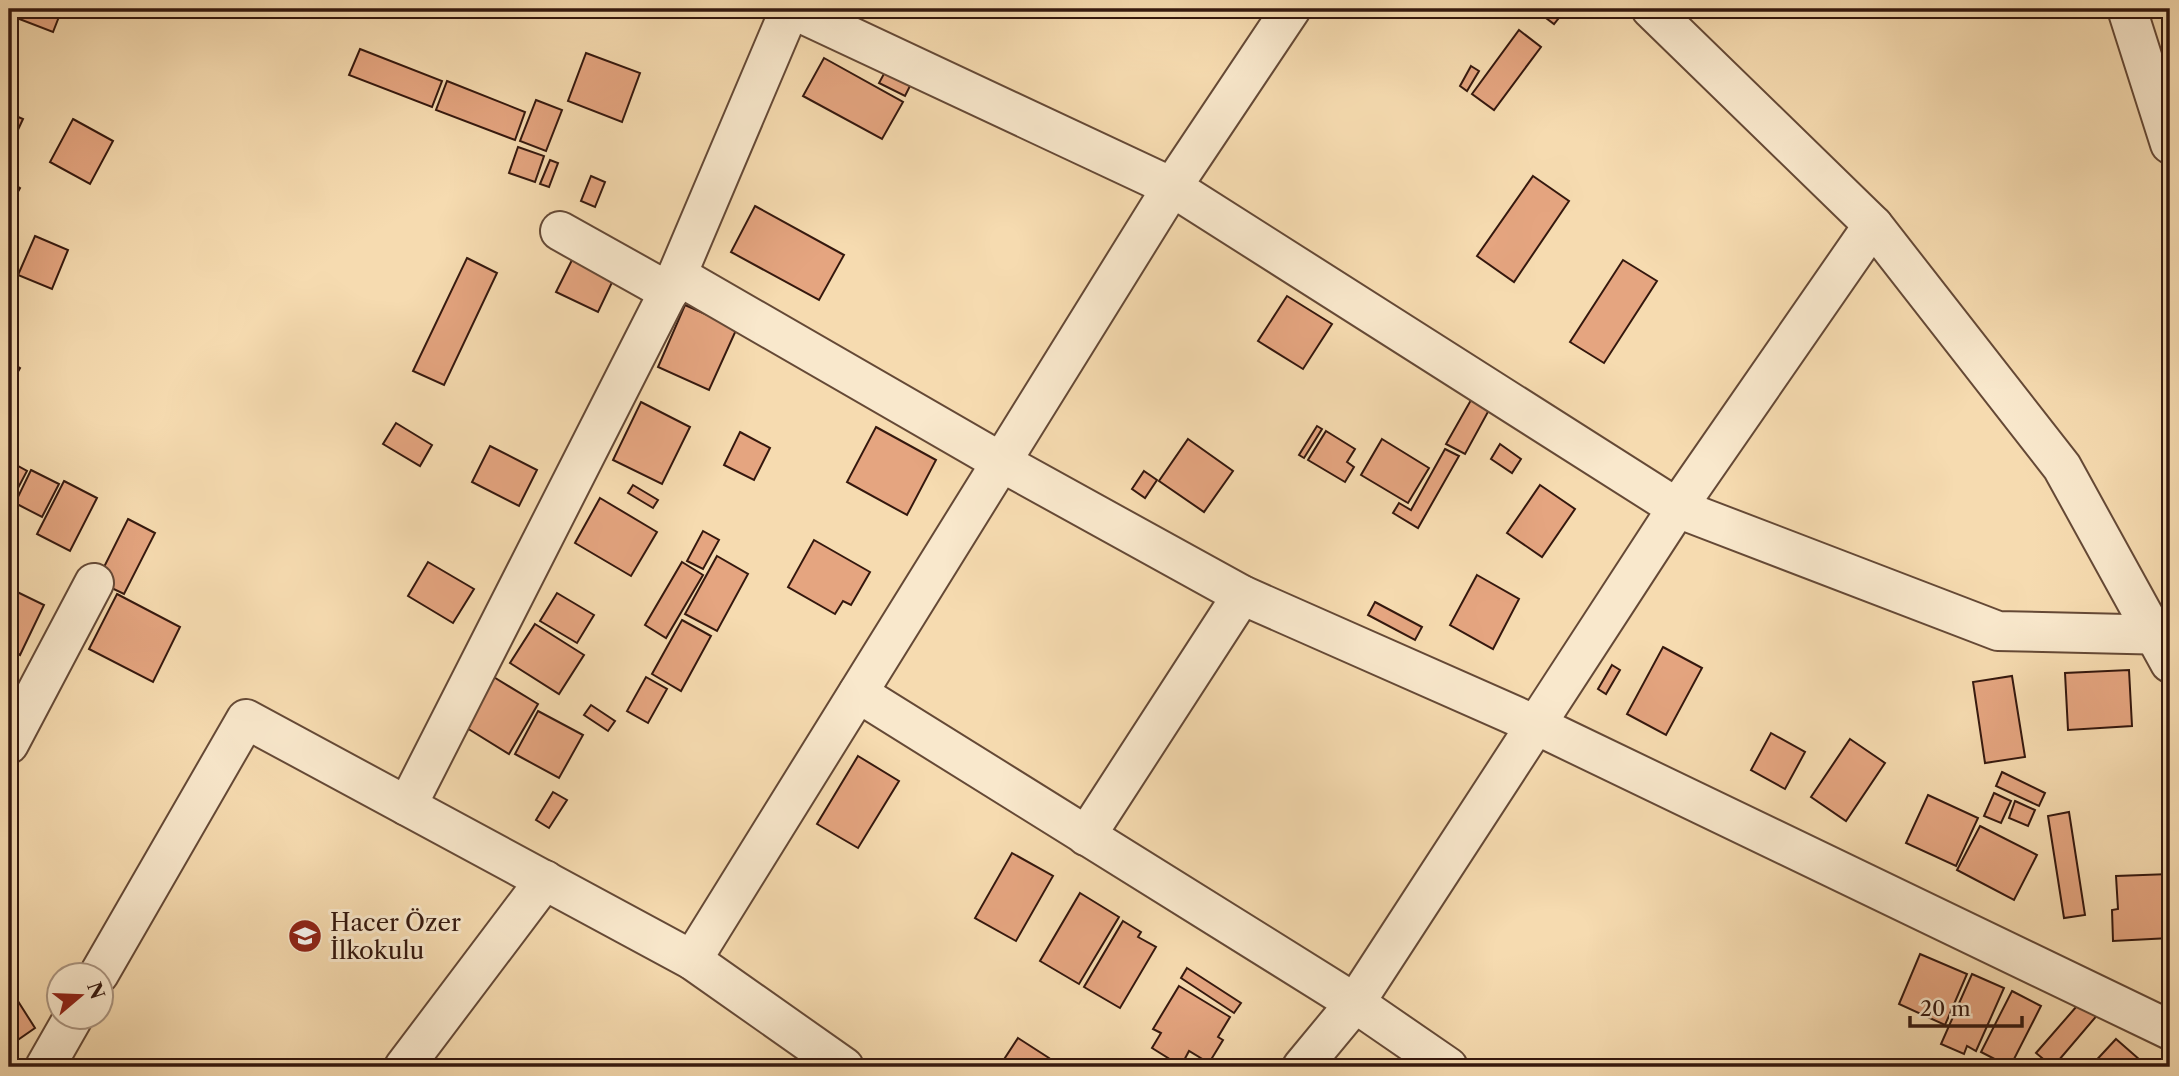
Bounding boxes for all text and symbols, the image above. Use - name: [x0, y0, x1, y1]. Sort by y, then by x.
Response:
- place label: Hacer Özer İlkokulu: [330, 908, 461, 965]
- school or university icon: Hacer Özer İlkokulu: [286, 917, 324, 955]
- north arrow: [46, 960, 116, 1030]
- text: N: [82, 979, 109, 1002]
- scale bar: [1910, 985, 2022, 1029]
- text: 20 m: [1920, 996, 1971, 1021]

